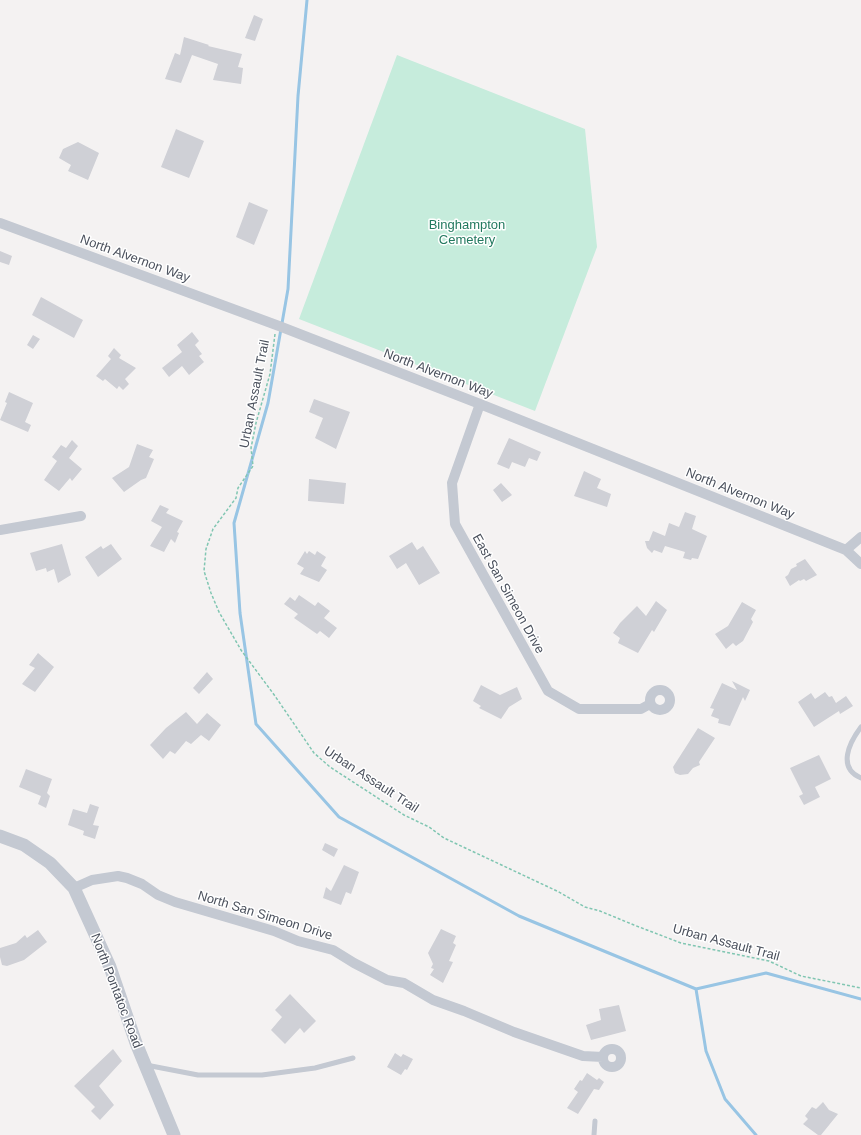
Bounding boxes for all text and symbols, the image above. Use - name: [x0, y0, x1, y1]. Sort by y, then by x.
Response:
- park label: Binghampton Cemetery: [429, 217, 505, 248]
- street label: North Alvernon Way: [78, 232, 192, 286]
- street label: Urban Assault Trail: [237, 338, 273, 450]
- street label: North Alvernon Way: [381, 346, 495, 402]
- street label: North Alvernon Way: [683, 465, 797, 523]
- street label: East San Simeon Drive: [469, 531, 547, 657]
- street label: Urban Assault Trail: [321, 743, 421, 817]
- street label: North San Simeon Drive: [196, 888, 334, 944]
- street label: Urban Assault Trail: [671, 921, 781, 965]
- street label: North Pontatoc Road: [87, 932, 145, 1050]

